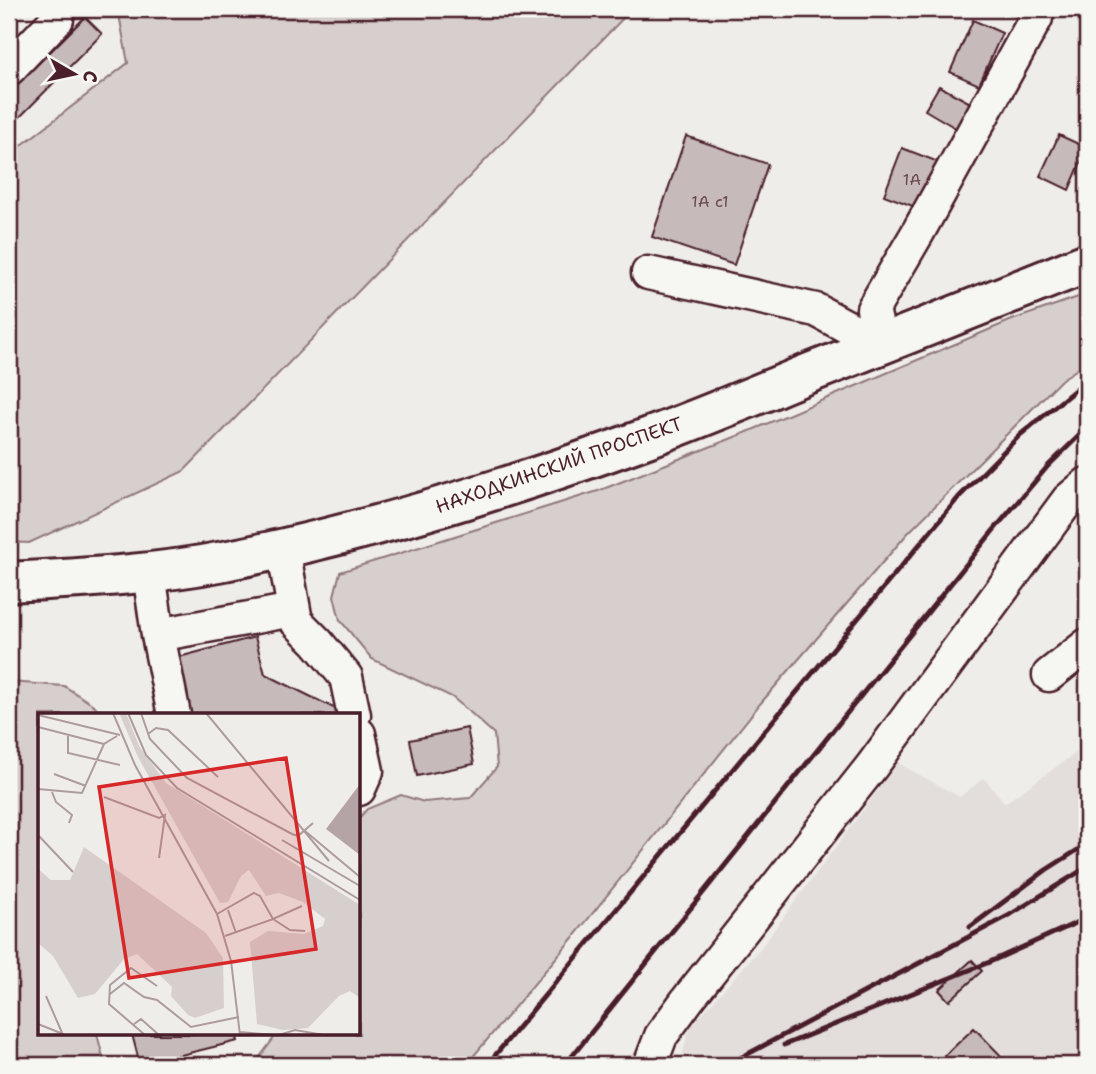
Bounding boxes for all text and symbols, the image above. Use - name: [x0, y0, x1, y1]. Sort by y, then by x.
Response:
- north arrow: [38, 38, 108, 108]
- text: С: [77, 69, 104, 84]
- house number: 1А: [903, 169, 921, 190]
- house number: 1А с1: [691, 191, 729, 212]
- street label: НАХОДКИНСКИЙ ПРОСПЕКТ: [432, 411, 686, 519]
- inset map: [38, 713, 360, 1036]

